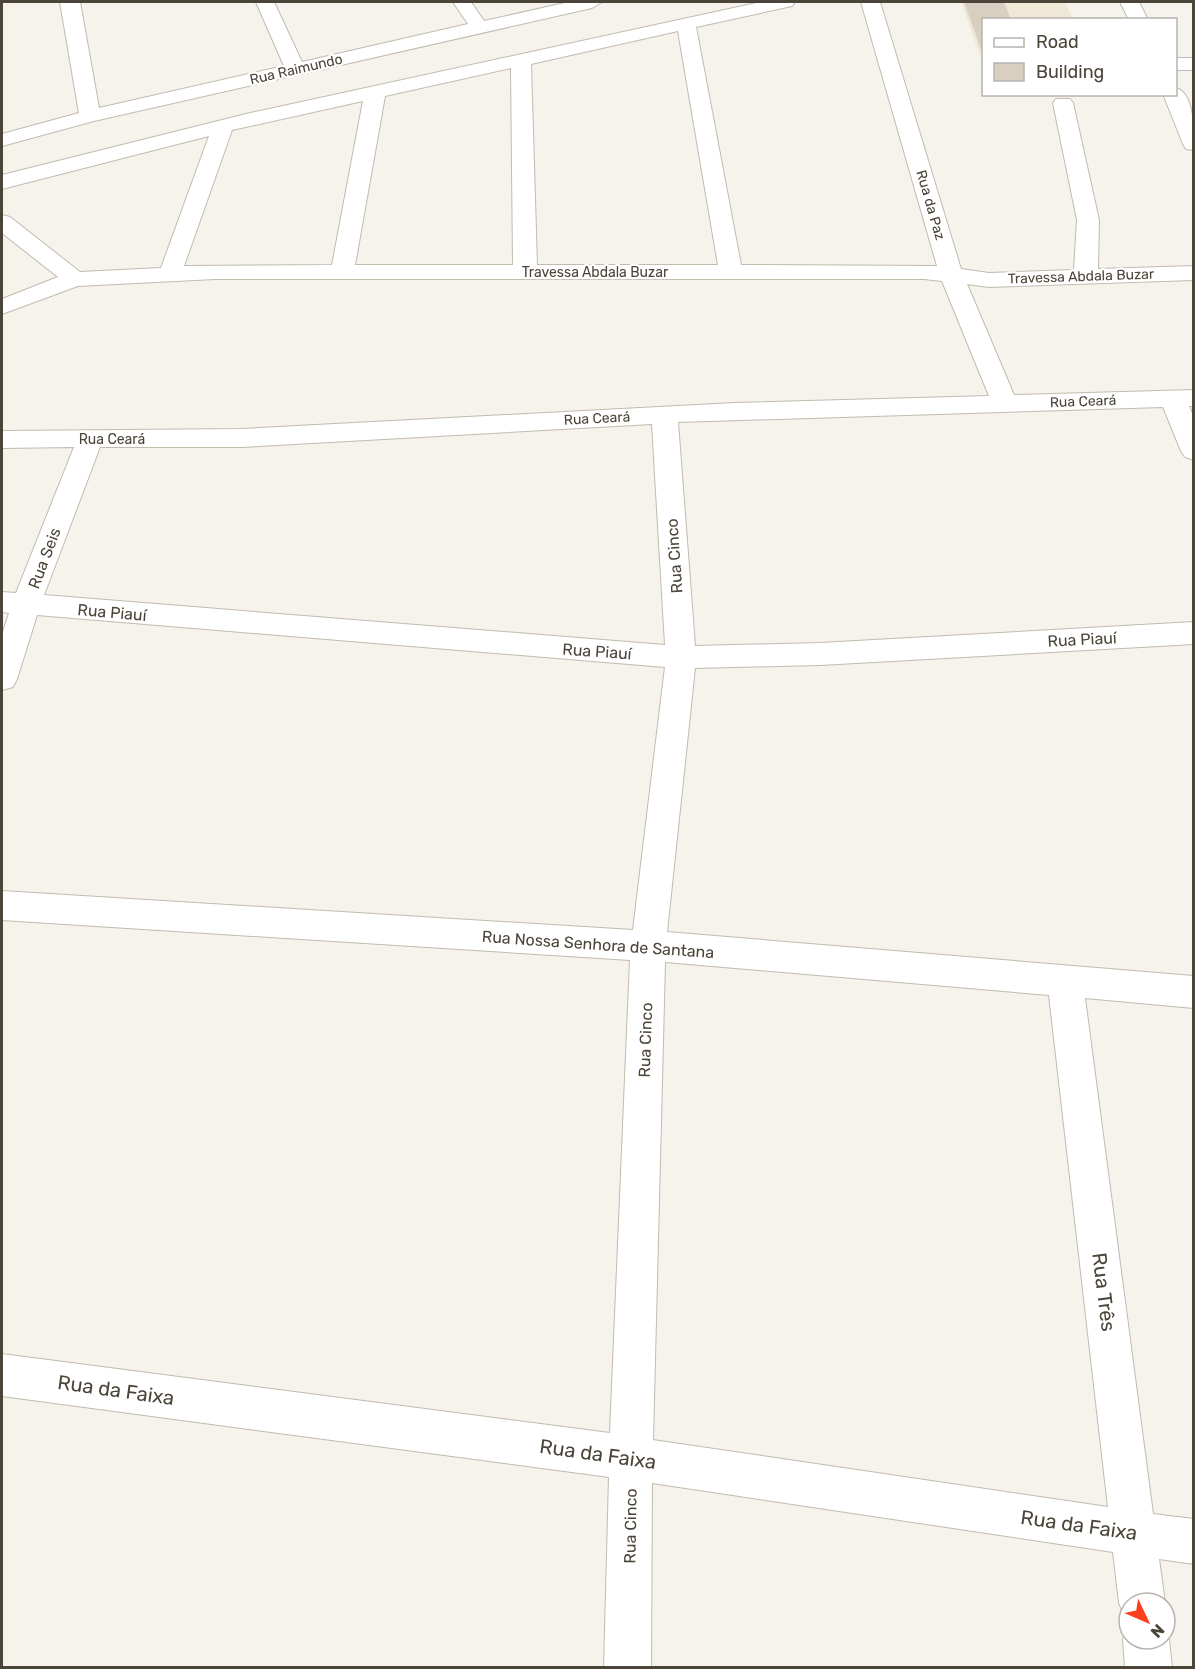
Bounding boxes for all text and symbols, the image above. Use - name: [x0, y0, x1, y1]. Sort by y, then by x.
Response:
- legend: [982, 18, 1177, 96]
- text: Road: [1036, 31, 1079, 53]
- street label: Rua Raimundo: [248, 51, 344, 88]
- text: Building: [1036, 61, 1104, 83]
- street label: Rua da Paz: [912, 168, 949, 242]
- street label: Travessa Abdala Buzar: [522, 264, 669, 281]
- street label: Travessa Abdala Buzar: [1008, 265, 1155, 288]
- street label: Rua Ceará: [1049, 392, 1117, 411]
- street label: Rua Ceará: [563, 408, 631, 429]
- street label: Rua Ceará: [79, 431, 145, 448]
- street label: Rua Cinco: [662, 518, 687, 594]
- street label: Rua Seis: [24, 525, 65, 591]
- street label: Rua Piauí: [77, 600, 148, 625]
- street label: Rua Piauí: [1047, 628, 1118, 651]
- street label: Rua Piauí: [562, 640, 633, 663]
- street label: Rua Nossa Senhora de Santana: [481, 927, 715, 962]
- street label: Rua Cinco: [635, 1002, 656, 1078]
- street label: Rua Três: [1087, 1251, 1121, 1333]
- street label: Rua da Faixa: [56, 1370, 176, 1410]
- street label: Rua da Faixa: [538, 1434, 658, 1474]
- street label: Rua Cinco: [620, 1488, 641, 1564]
- street label: Rua da Faixa: [1019, 1505, 1139, 1545]
- north arrow: [1117, 1591, 1177, 1651]
- text: N: [1147, 1620, 1168, 1642]

